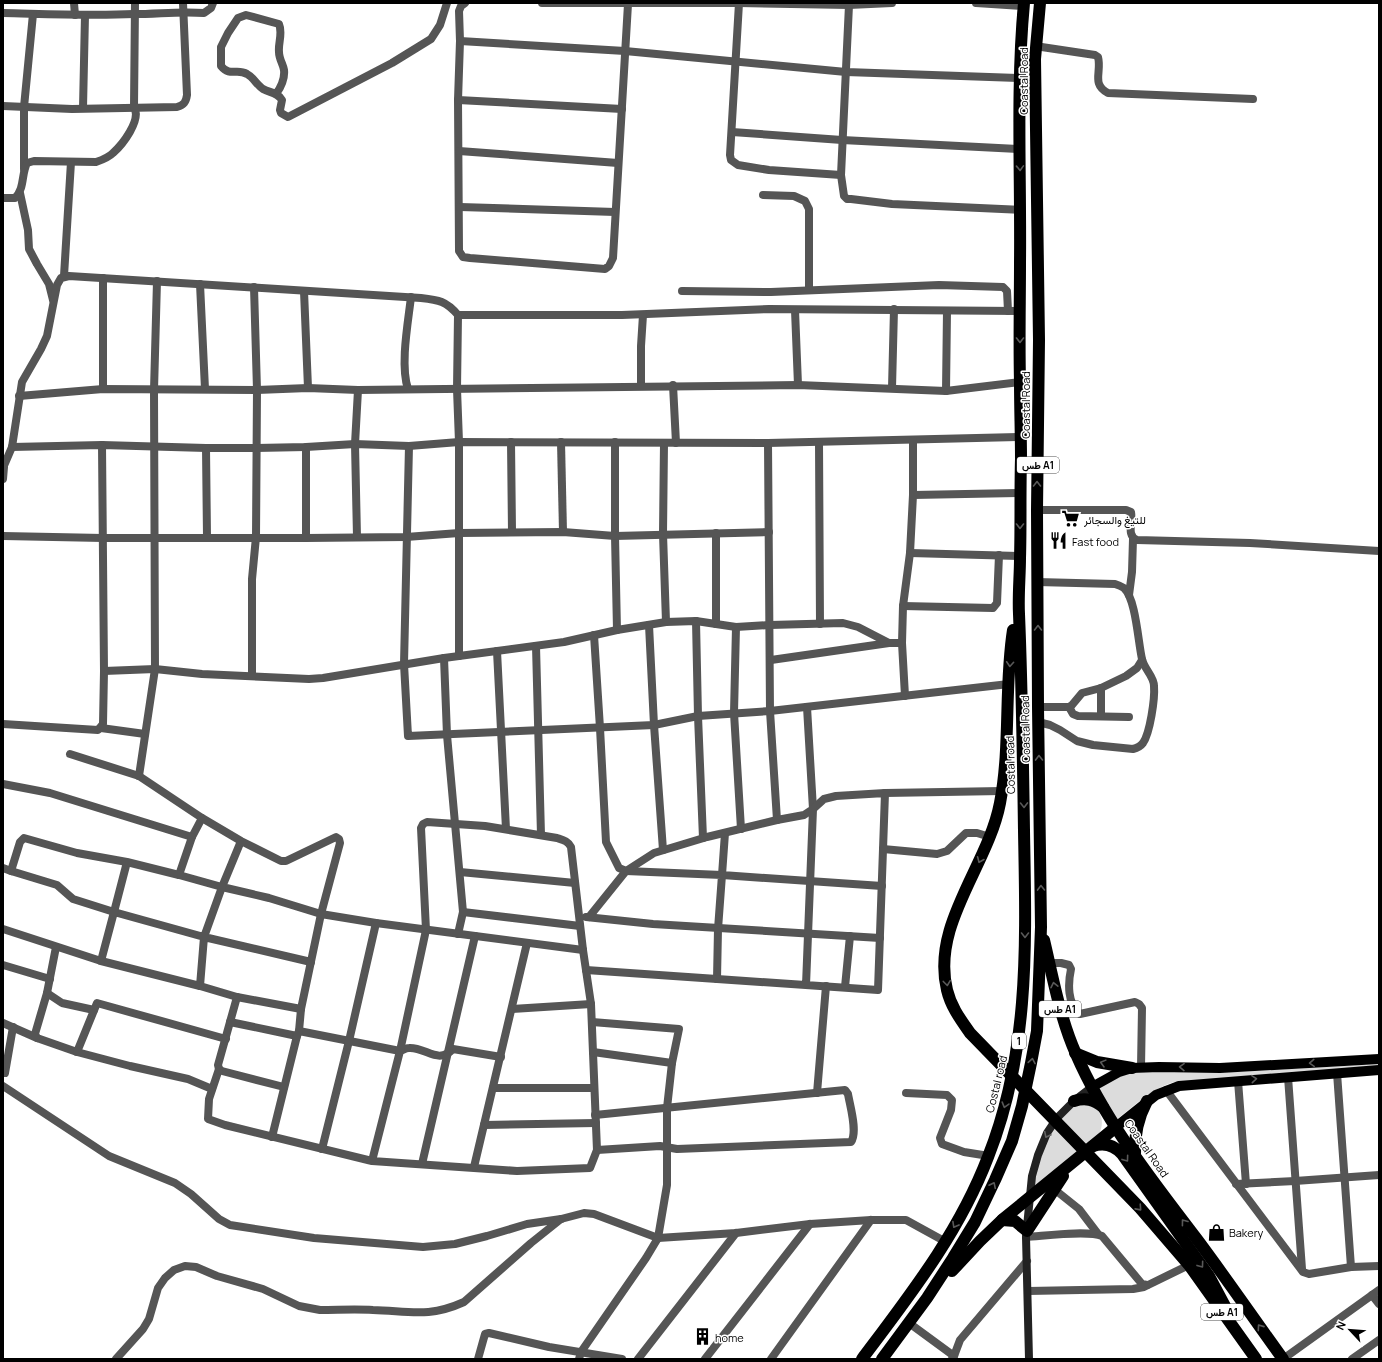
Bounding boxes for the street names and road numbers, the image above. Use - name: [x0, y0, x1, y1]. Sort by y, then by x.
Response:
- street label: Coastal Road: [1016, 47, 1031, 115]
- street label: Coastal Road: [1018, 371, 1033, 439]
- road number: طس A1: [1017, 457, 1059, 473]
- street label: Coastal Road: [1017, 695, 1033, 763]
- street label: Costal road: [1002, 736, 1018, 794]
- road number: طس A1: [1039, 1001, 1081, 1017]
- road number: 1: [1012, 1033, 1026, 1049]
- street label: Costal road: [982, 1054, 1010, 1114]
- street label: Coastal Road: [1121, 1116, 1173, 1180]
- road number: طس A1: [1201, 1304, 1243, 1320]

